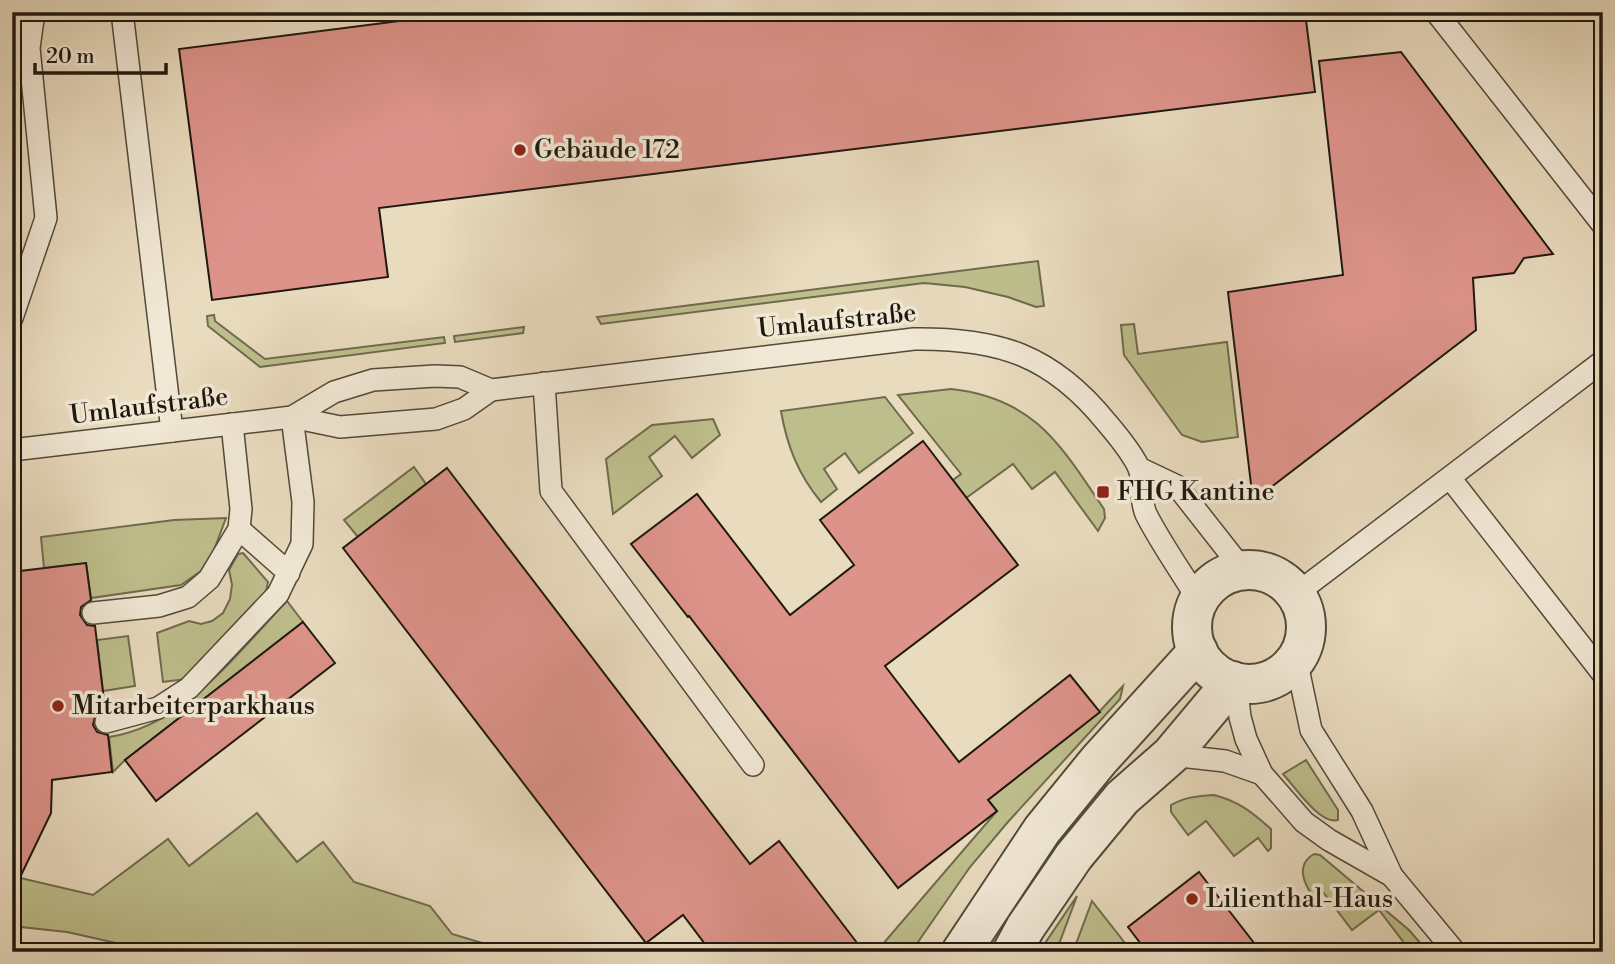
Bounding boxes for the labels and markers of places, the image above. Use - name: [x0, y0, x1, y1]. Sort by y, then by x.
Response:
- place label: Gebäude 172: [534, 134, 680, 166]
- marker: Gebäude 172: [512, 142, 528, 158]
- place label: FHG Kantine: [1117, 476, 1275, 508]
- marker: FHG Kantine: [1095, 484, 1111, 500]
- place label: Mitarbeiterparkhaus: [72, 690, 315, 722]
- marker: Mitarbeiterparkhaus: [50, 698, 66, 714]
- place label: Lilienthal-Haus: [1206, 883, 1393, 915]
- marker: Lilienthal-Haus: [1184, 891, 1200, 907]

